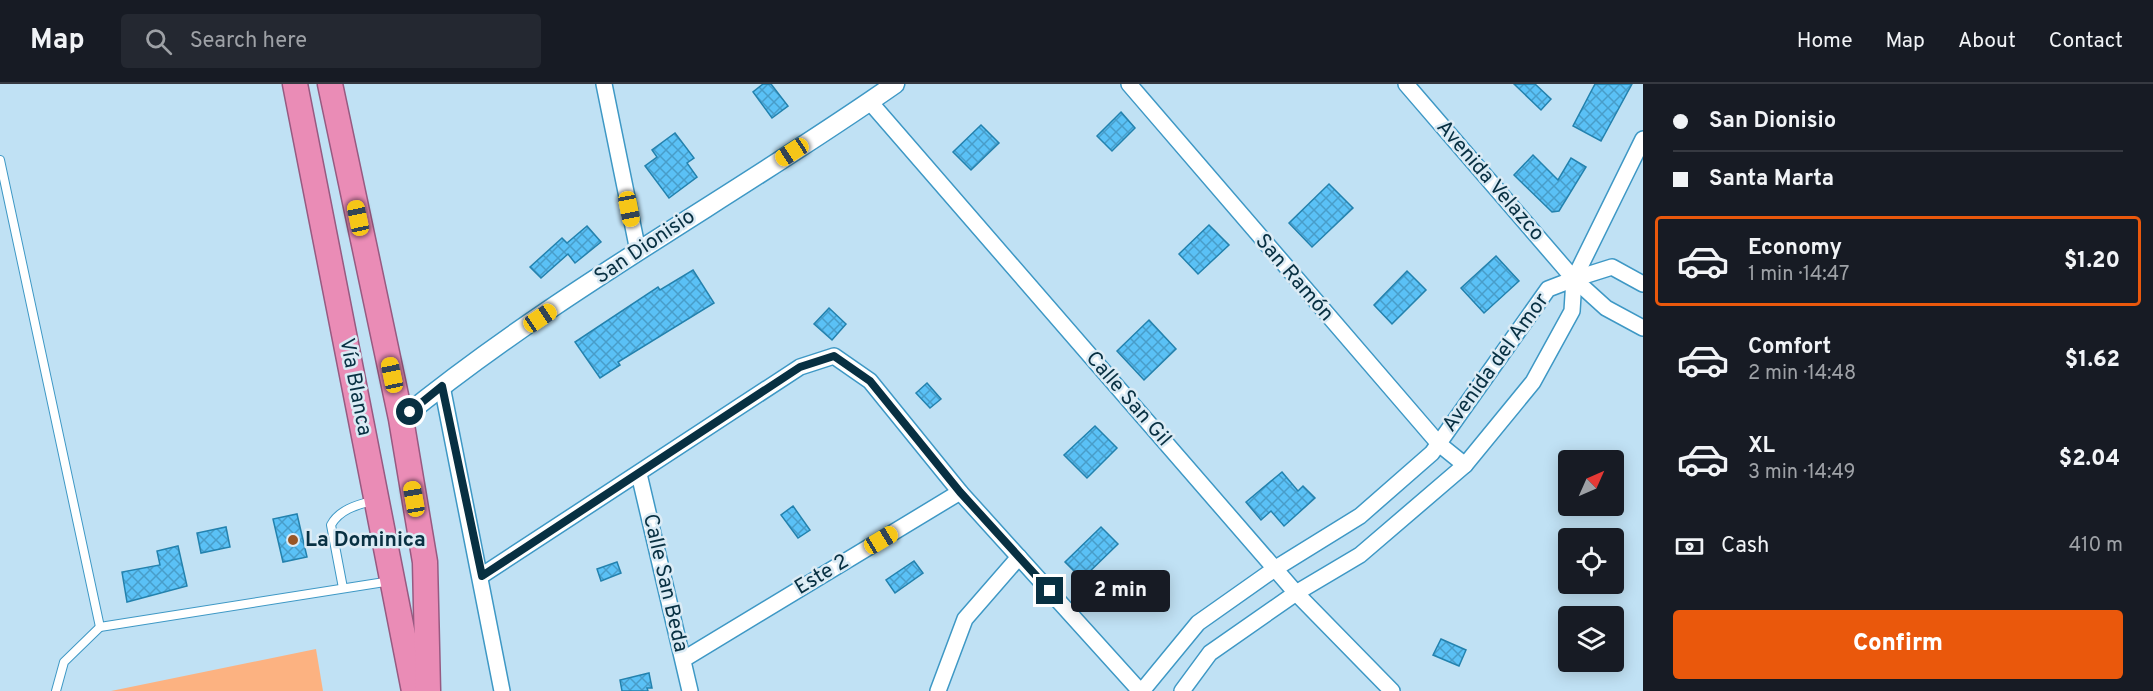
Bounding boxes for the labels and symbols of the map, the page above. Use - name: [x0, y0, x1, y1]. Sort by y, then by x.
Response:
- street label: Avenida Velazco: [1430, 115, 1550, 247]
- car: [772, 135, 812, 169]
- car: [617, 190, 641, 228]
- car: [345, 199, 371, 237]
- street label: San Dionisio: [589, 203, 701, 291]
- street label: San Ramón: [1249, 229, 1339, 327]
- street label: Avenida del Amor: [1437, 288, 1555, 438]
- car: [520, 300, 560, 336]
- street label: Vía Blanca: [332, 336, 378, 438]
- street label: Calle San Gil: [1079, 346, 1177, 452]
- car: [379, 356, 405, 394]
- route start: [396, 398, 423, 425]
- north arrow: [1558, 450, 1624, 516]
- car: [402, 480, 426, 518]
- street label: Calle San Beda: [636, 511, 694, 655]
- car: [861, 523, 901, 557]
- place label: La Dominica: [305, 527, 426, 554]
- marker: La Dominica: [286, 533, 300, 547]
- street label: Este 2: [790, 548, 854, 602]
- callout: 2 min: [1071, 570, 1170, 612]
- route end: [1036, 577, 1063, 604]

